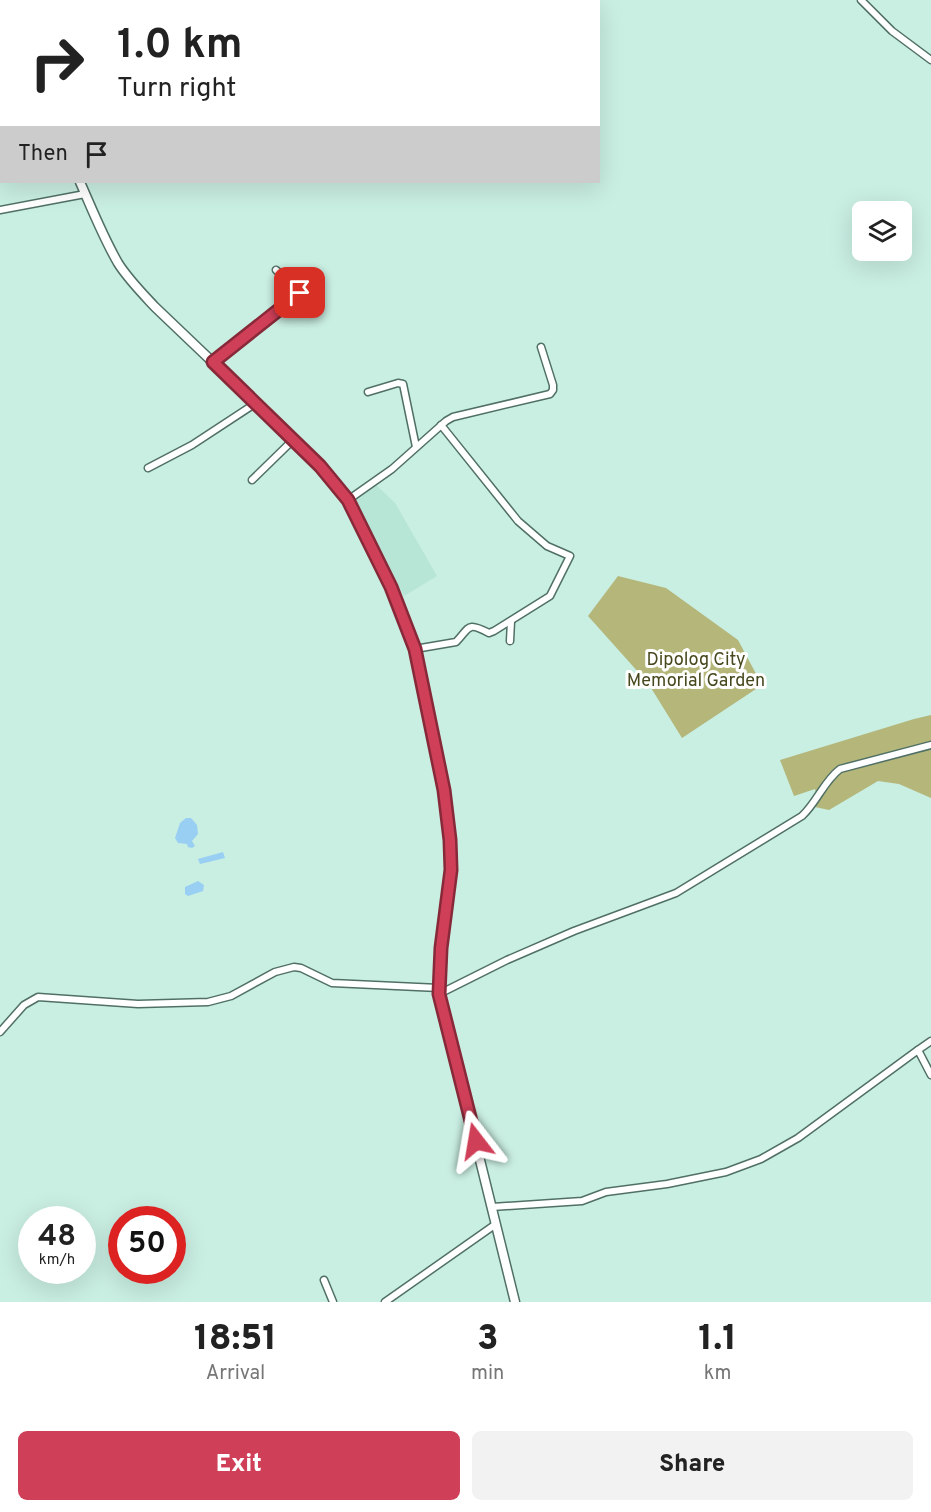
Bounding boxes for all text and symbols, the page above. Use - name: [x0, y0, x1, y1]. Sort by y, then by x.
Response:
- text: 1.0 km: [117, 20, 243, 73]
- icon: right: [18, 24, 96, 102]
- text: Turn right: [117, 72, 236, 106]
- icon: arrive: [80, 138, 113, 171]
- text: Then: [18, 141, 68, 168]
- map controls: [852, 201, 912, 261]
- button: layers: [852, 201, 912, 261]
- pin: [274, 267, 325, 318]
- icon: arrive: [283, 276, 316, 309]
- park label: Dipolog City Memorial Garden: [627, 649, 765, 693]
- position arrow: [444, 1109, 508, 1173]
- speed limit sign: 50: [108, 1206, 186, 1284]
- text: 48: [38, 1219, 76, 1256]
- text: km/h: [39, 1251, 75, 1270]
- text: 18:51: [194, 1317, 277, 1363]
- text: 3: [477, 1317, 498, 1363]
- text: 1.1: [698, 1317, 737, 1363]
- text: Arrival: [206, 1361, 265, 1387]
- text: min: [471, 1361, 504, 1387]
- text: km: [704, 1361, 732, 1387]
- button: Exit: [18, 1431, 460, 1500]
- button: Share: [472, 1431, 913, 1500]

